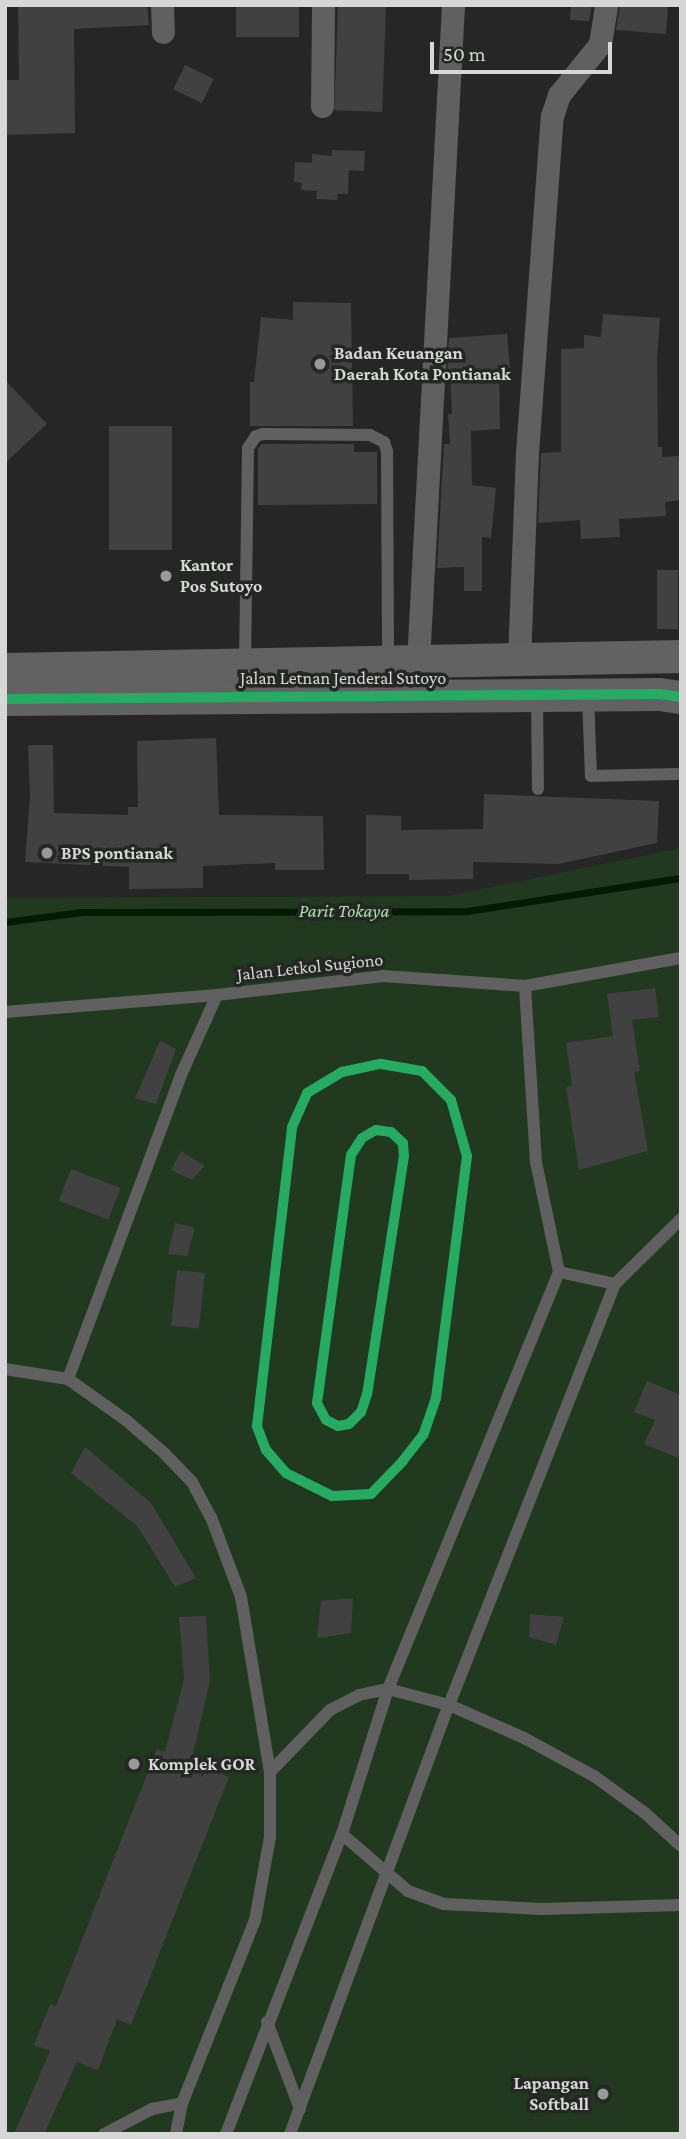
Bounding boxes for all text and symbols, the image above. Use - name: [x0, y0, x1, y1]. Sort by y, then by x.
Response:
- scale bar: [434, 28, 616, 72]
- text: 50 m: [443, 42, 486, 66]
- place label: Badan Keuangan Daerah Kota Pontianak: [334, 343, 511, 386]
- marker: Badan Keuangan Daerah Kota Pontianak: [312, 356, 328, 372]
- place label: Kantor Pos Sutoyo: [180, 555, 262, 598]
- marker: Kantor Pos Sutoyo: [158, 568, 174, 584]
- street label: Jalan Letnan Jenderal Sutoyo: [240, 667, 446, 689]
- place label: BPS pontianak: [61, 842, 173, 864]
- marker: BPS pontianak: [39, 845, 55, 861]
- water label: Parit Tokaya: [299, 900, 389, 922]
- street label: Jalan Letkol Sugiono: [236, 949, 384, 985]
- place label: Komplek GOR: [148, 1753, 256, 1775]
- marker: Komplek GOR: [126, 1756, 142, 1772]
- place label: Lapangan Softball: [513, 2073, 589, 2116]
- marker: Lapangan Softball: [595, 2086, 611, 2102]

